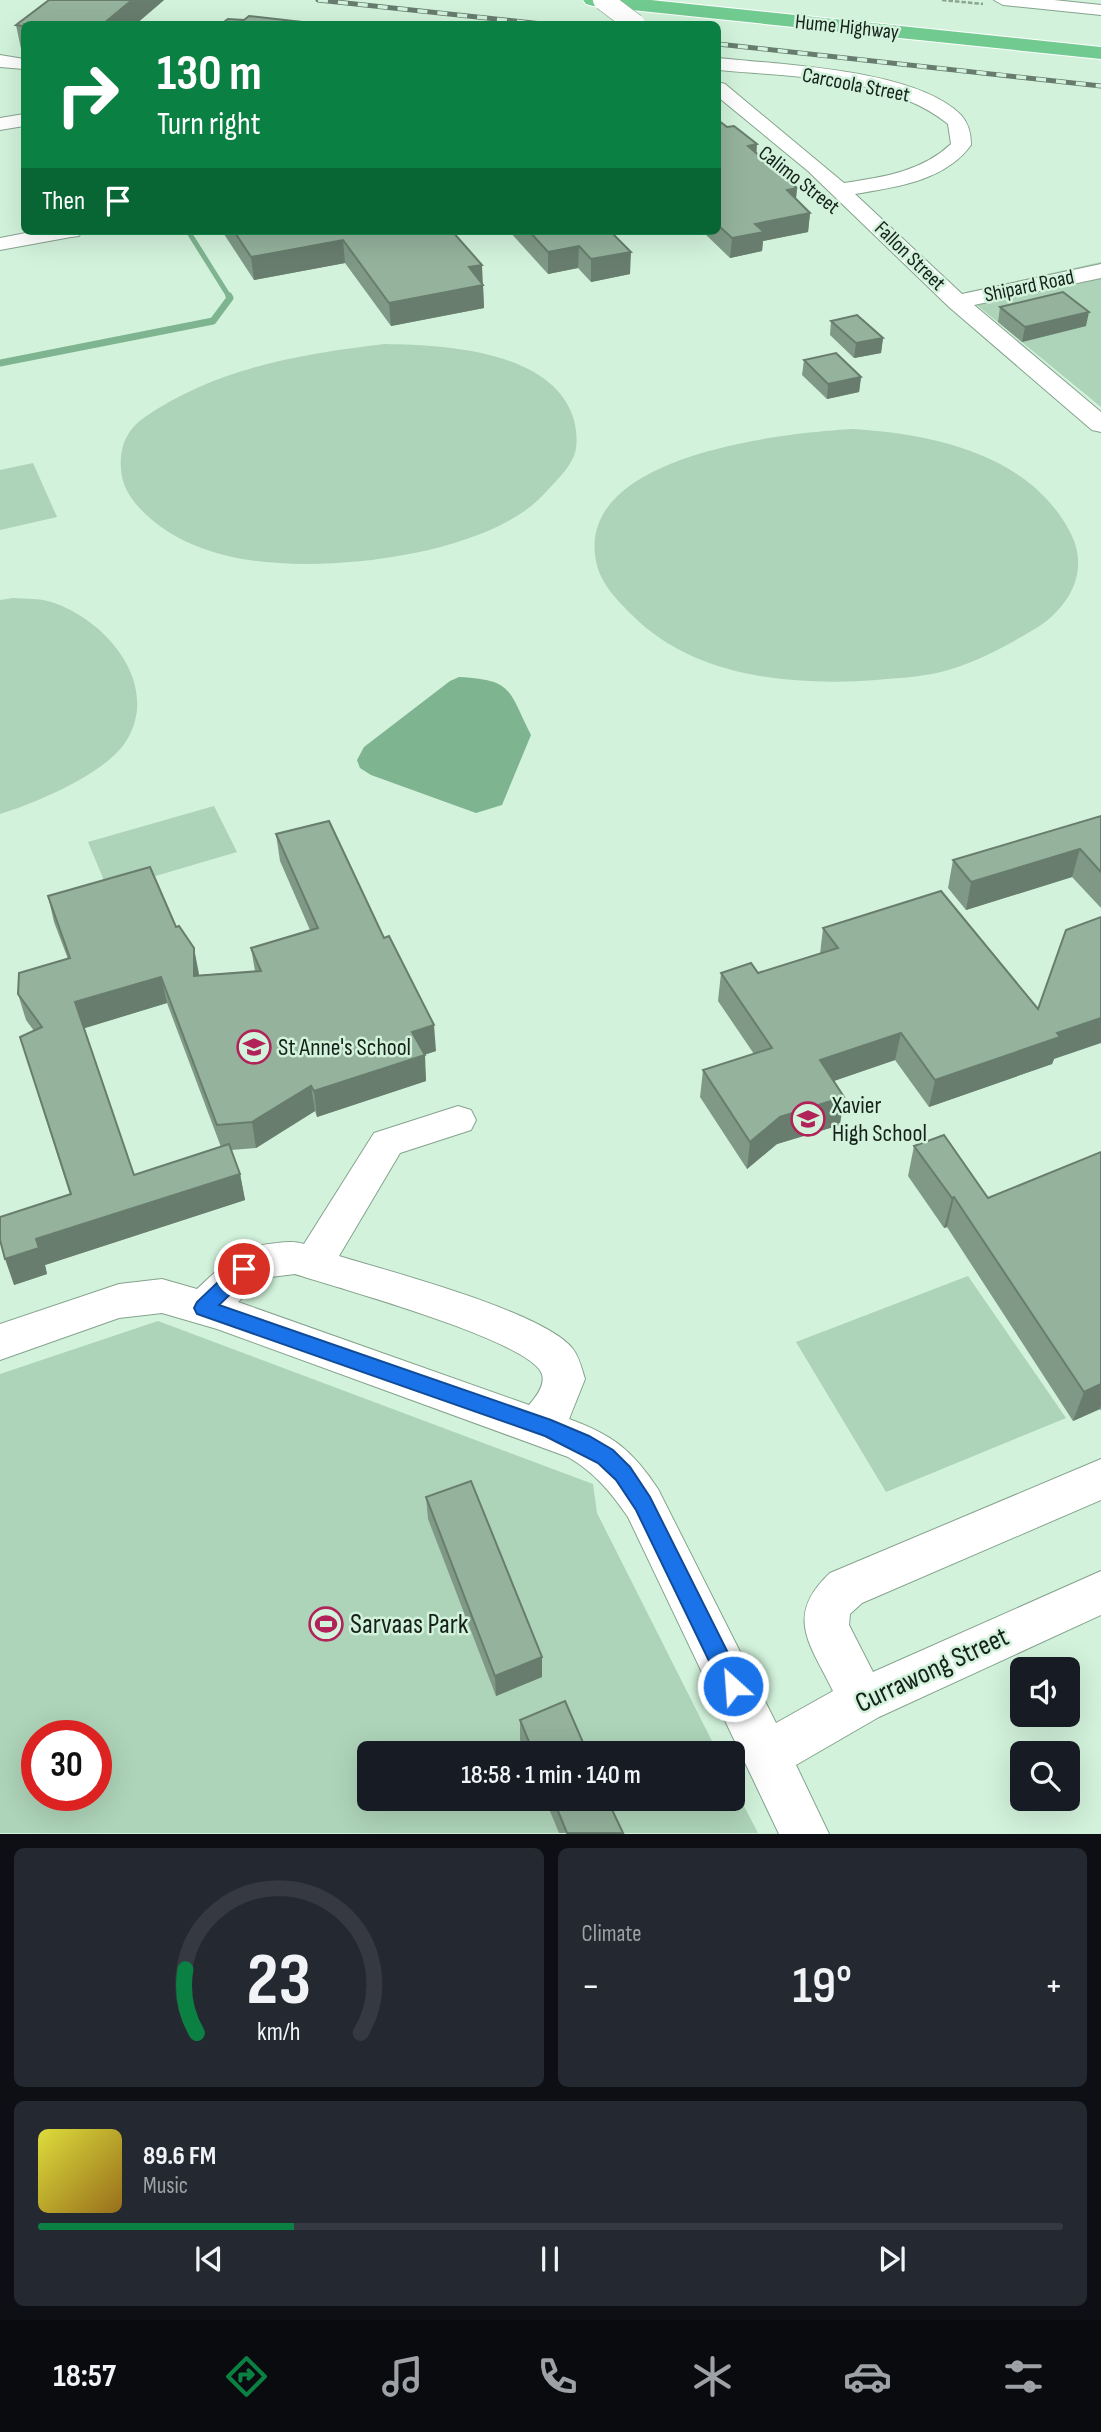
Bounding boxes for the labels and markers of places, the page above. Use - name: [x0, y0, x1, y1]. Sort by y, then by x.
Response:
- school or university icon: St Anne's School: [235, 1028, 273, 1066]
- place label: St Anne's School: [278, 1033, 411, 1062]
- place label: Xavier High School: [831, 1091, 927, 1148]
- school or university icon: Xavier High School: [789, 1100, 827, 1138]
- pin: [214, 1239, 274, 1299]
- sports icon: Sarvaas Park: [307, 1605, 345, 1643]
- place label: Sarvaas Park: [350, 1608, 469, 1641]

